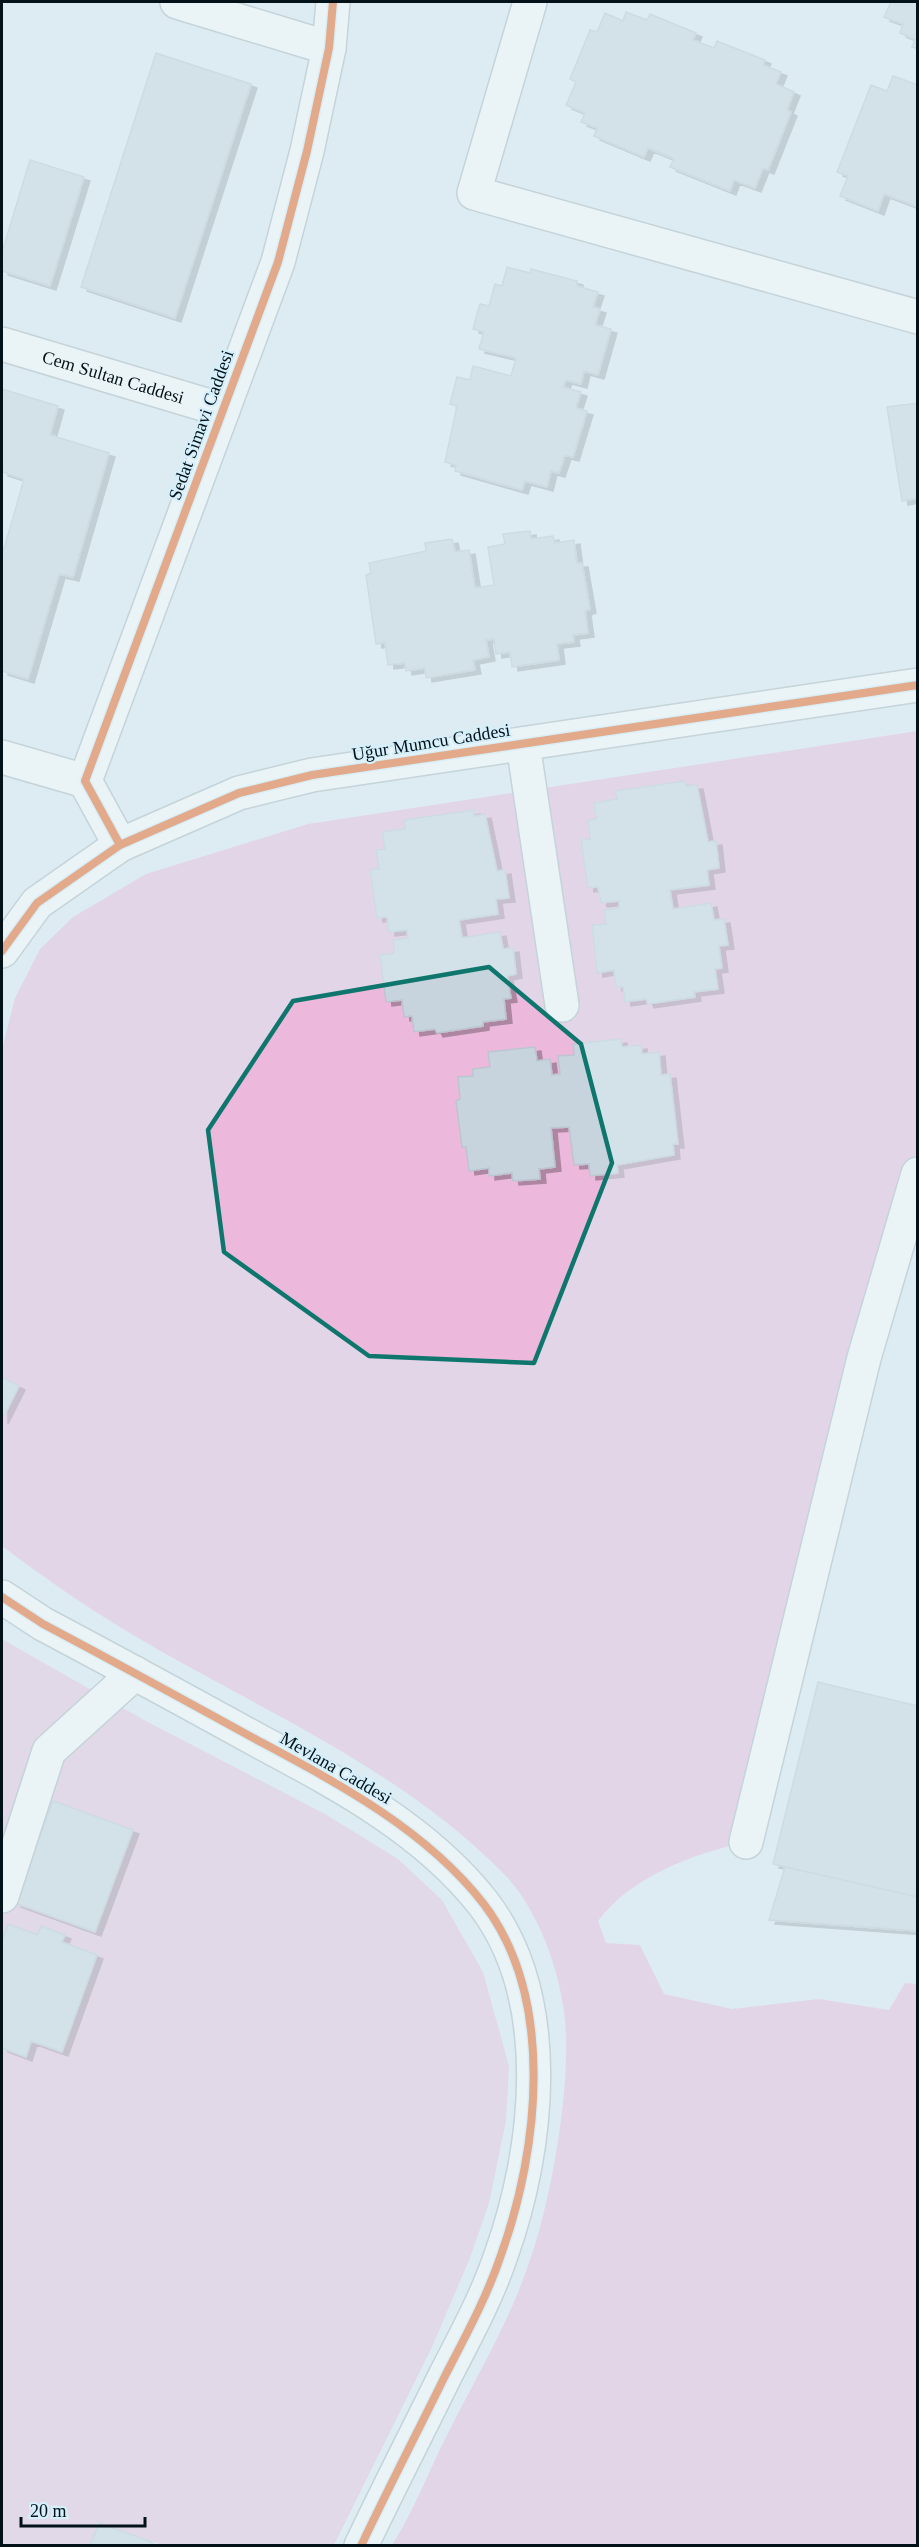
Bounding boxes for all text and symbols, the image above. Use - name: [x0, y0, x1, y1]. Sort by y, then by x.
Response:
- street label: Cem Sultan Caddesi: [40, 347, 186, 408]
- street label: Sedat Simavi Caddesi: [165, 347, 237, 503]
- street label: Uğur Mumcu Caddesi: [350, 720, 512, 764]
- street label: Mevlana Caddesi: [277, 1728, 395, 1808]
- scale bar: [21, 2490, 146, 2528]
- text: 20 m: [30, 2501, 67, 2521]

